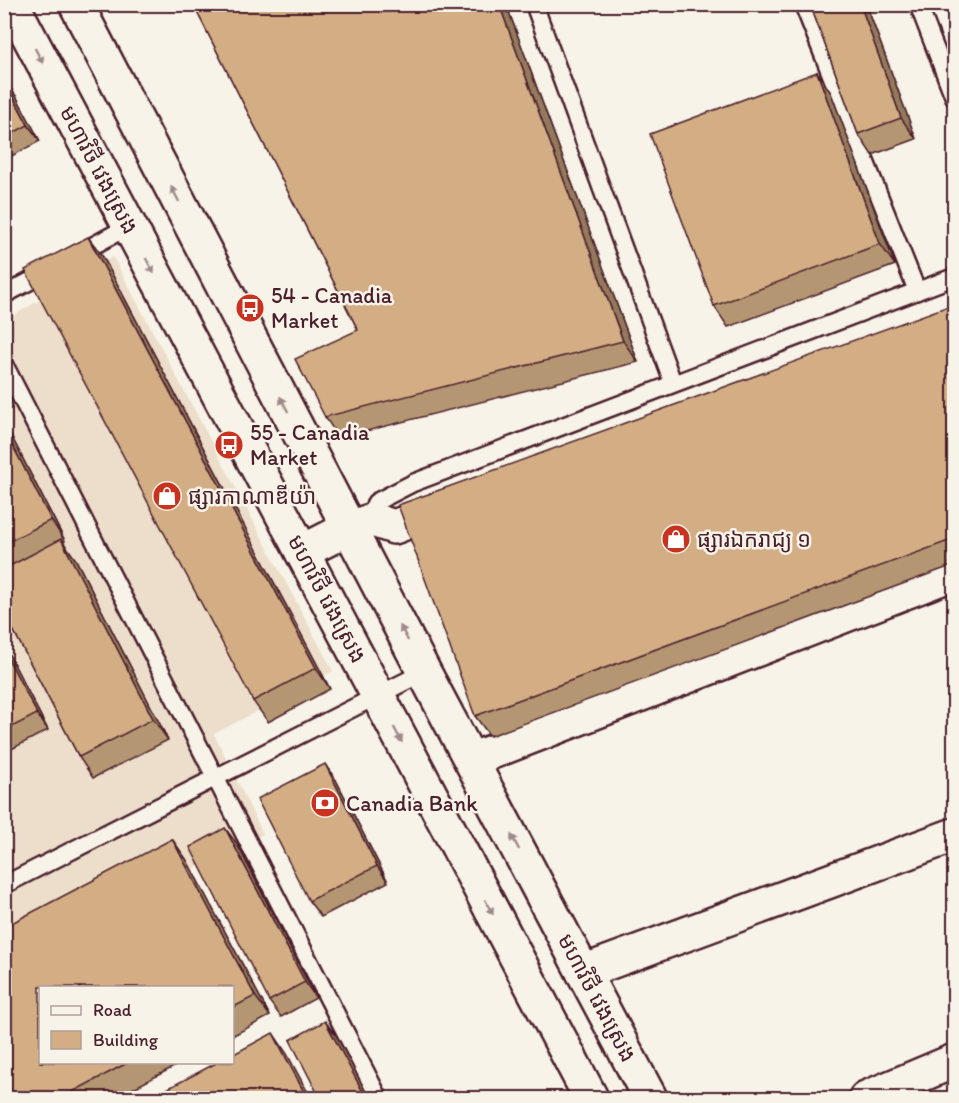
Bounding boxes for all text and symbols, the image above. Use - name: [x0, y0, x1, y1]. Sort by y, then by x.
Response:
- one-way arrow: [34, 48, 44, 65]
- street label: មហាវិថី វេងស្រេង: [54, 101, 144, 239]
- one-way arrow: [170, 185, 180, 202]
- one-way arrow: [145, 257, 155, 274]
- place label: 54 - Canadia Market: [271, 282, 393, 334]
- bus stop icon: 54 - Canadia Market: [234, 292, 266, 324]
- one-way arrow: [280, 396, 289, 413]
- place label: 55 - Canadia Market: [250, 419, 370, 471]
- bus stop icon: 55 - Canadia Market: [213, 429, 245, 461]
- shop icon: ផ្សារកាណាឌីយ៉ា: [151, 480, 183, 512]
- place label: ផ្សារកាណាឌីយ៉ា: [188, 483, 316, 510]
- shop icon: ផ្សារឯករាជ្យ ១: [660, 523, 692, 555]
- place label: ផ្សារឯករាជ្យ ១: [697, 526, 811, 553]
- street label: មហាវិថី វេងស្រេង: [282, 530, 372, 668]
- one-way arrow: [399, 624, 409, 641]
- one-way arrow: [393, 727, 403, 744]
- bank icon: Canadia Bank: [309, 787, 341, 819]
- place label: Canadia Bank: [346, 790, 478, 817]
- one-way arrow: [510, 834, 520, 851]
- one-way arrow: [484, 899, 494, 916]
- street label: មហាវិថី វេងស្រេង: [552, 929, 642, 1067]
- legend: [39, 986, 234, 1064]
- text: Road: [93, 999, 132, 1021]
- text: Building: [93, 1029, 159, 1051]

